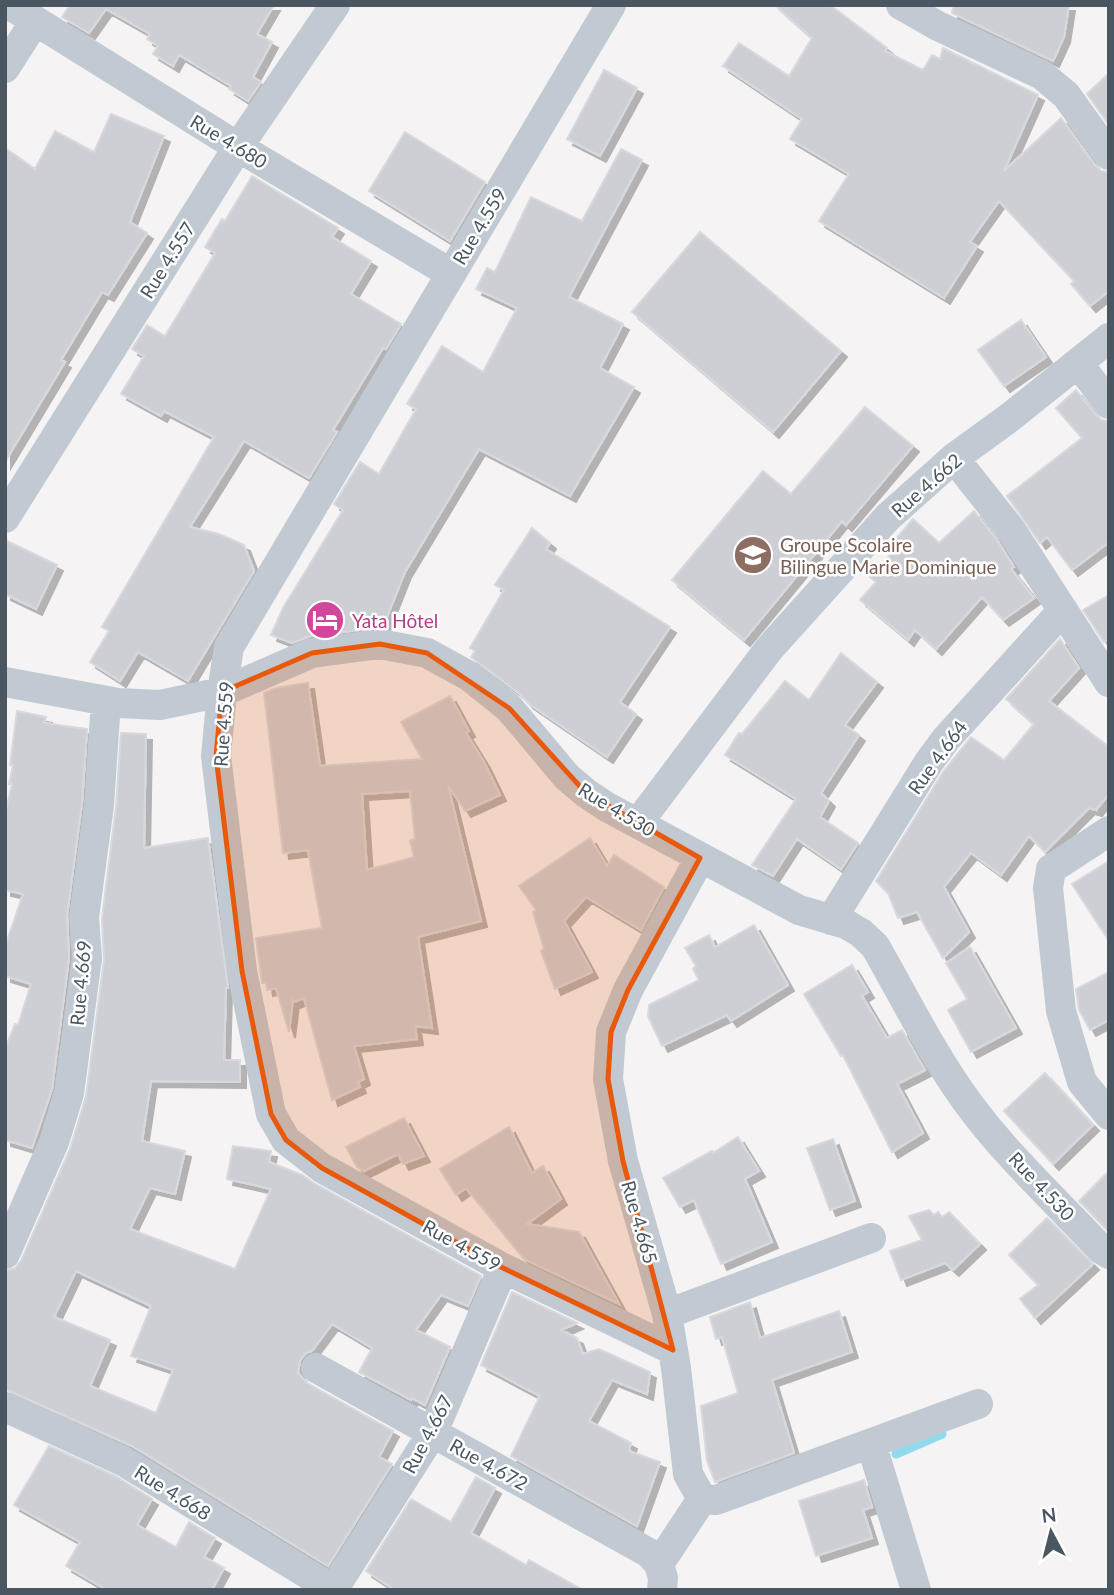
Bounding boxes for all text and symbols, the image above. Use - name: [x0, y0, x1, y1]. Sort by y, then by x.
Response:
- street label: Rue 4.680: [186, 109, 272, 173]
- street label: Rue 4.559: [447, 183, 511, 269]
- street label: Rue 4.557: [135, 218, 199, 302]
- street label: Rue 4.662: [886, 448, 966, 522]
- place label: Groupe Scolaire Bilingue Marie Dominique: [780, 533, 997, 578]
- school or university icon: Groupe Scolaire Bilingue Marie Dominique: [732, 534, 774, 576]
- hotel icon: Yata Hôtel: [304, 599, 346, 641]
- place label: Yata Hôtel: [352, 609, 438, 632]
- street label: Rue 4.559: [209, 681, 237, 767]
- street label: Rue 4.664: [903, 716, 971, 798]
- street label: Rue 4.530: [574, 777, 660, 841]
- street label: Rue 4.669: [65, 939, 95, 1027]
- street label: Rue 4.530: [1004, 1147, 1080, 1225]
- street label: Rue 4.665: [617, 1178, 663, 1266]
- street label: Rue 4.559: [419, 1214, 505, 1276]
- street label: Rue 4.667: [397, 1391, 457, 1477]
- street label: Rue 4.672: [446, 1433, 532, 1495]
- street label: Rue 4.668: [131, 1460, 215, 1524]
- north arrow: [1016, 1497, 1086, 1567]
- text: N: [1040, 1502, 1058, 1527]

